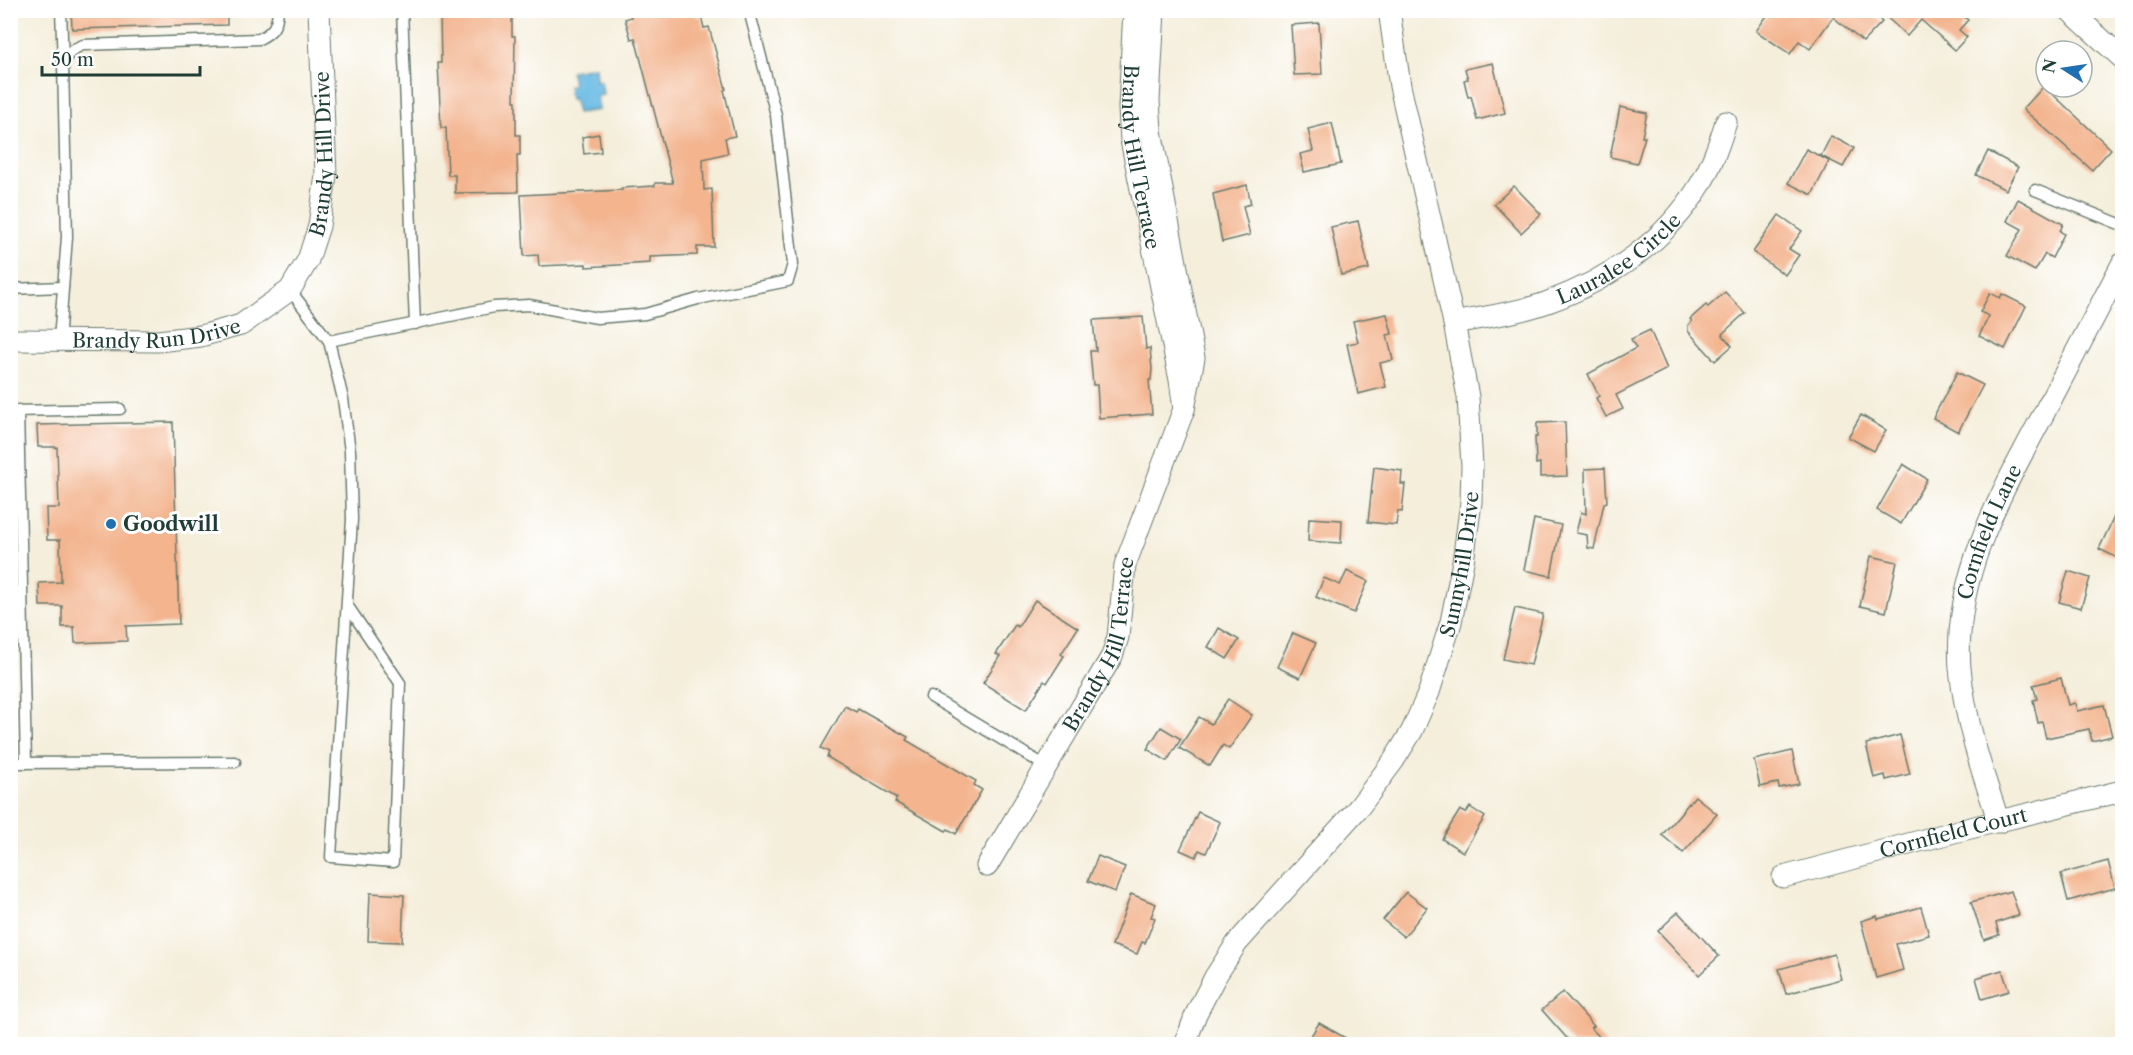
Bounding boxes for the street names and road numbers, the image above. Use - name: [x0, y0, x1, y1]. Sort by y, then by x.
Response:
- street label: Brandy Hill Terrace: [1117, 64, 1165, 251]
- street label: Brandy Hill Drive: [304, 71, 338, 240]
- street label: Lauralee Circle: [1553, 208, 1686, 309]
- street label: Brandy Run Drive: [72, 314, 243, 353]
- street label: Cornfield Lane: [1953, 460, 2027, 602]
- street label: Sunnyhill Drive: [1435, 491, 1483, 640]
- street label: Brandy Hill Terrace: [1058, 553, 1139, 736]
- street label: Cornfield Court: [1877, 803, 2030, 863]

